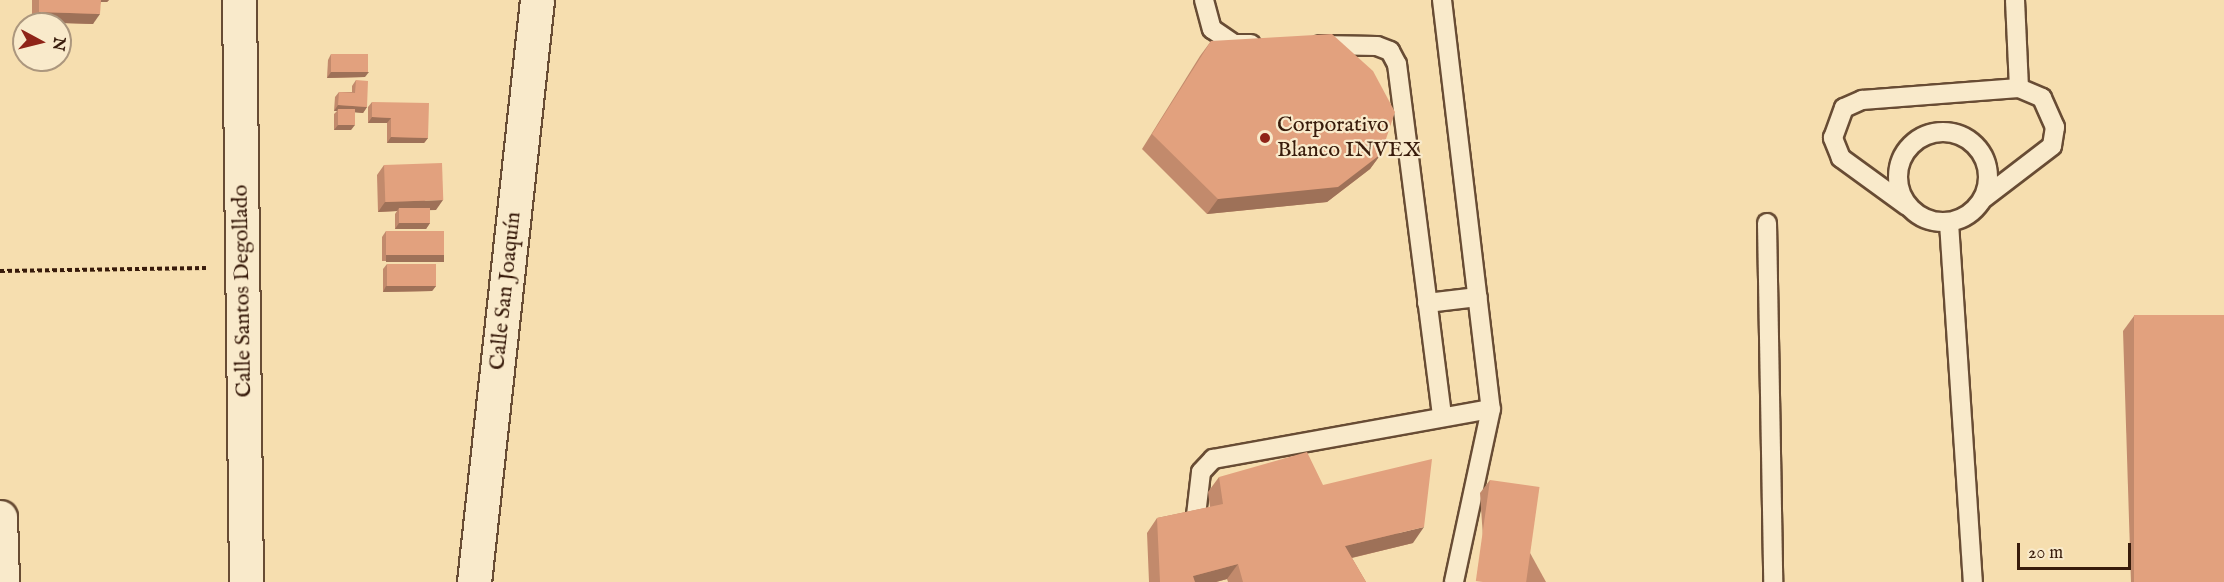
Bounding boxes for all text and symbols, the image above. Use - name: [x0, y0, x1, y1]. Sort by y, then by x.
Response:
- north arrow: [12, 12, 72, 72]
- text: N: [47, 36, 69, 52]
- place label: Corporativo Blanco INVEX: [1277, 112, 1421, 164]
- marker: Corporativo Blanco INVEX: [1258, 131, 1272, 145]
- street label: Calle Santos Degollado: [228, 184, 258, 398]
- street label: Calle San Joaquín: [485, 211, 527, 371]
- scale bar: [2020, 531, 2134, 569]
- text: 20 m: [2028, 542, 2063, 565]

